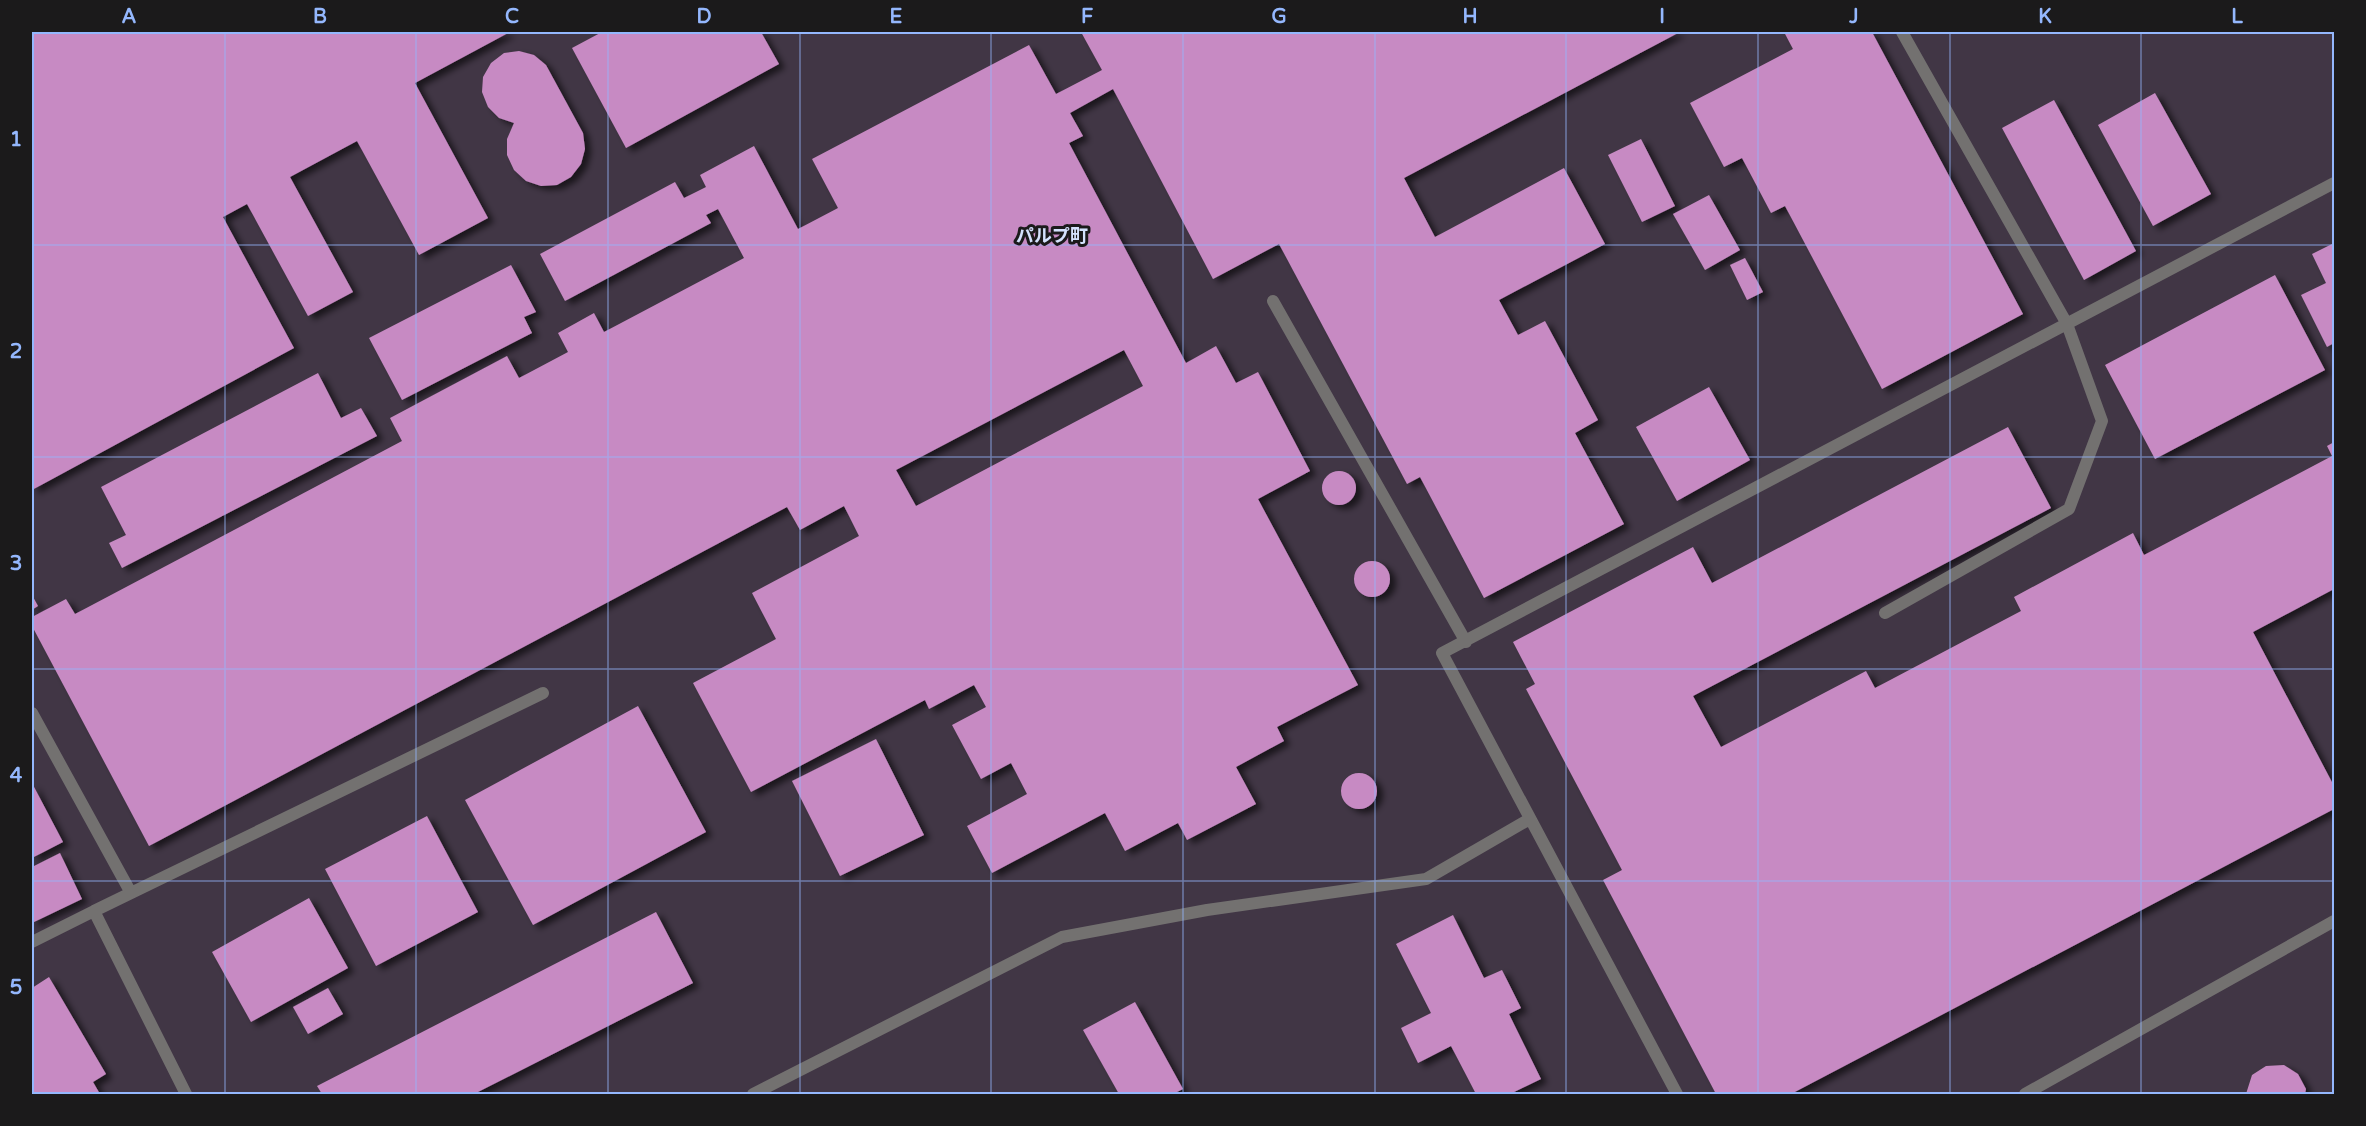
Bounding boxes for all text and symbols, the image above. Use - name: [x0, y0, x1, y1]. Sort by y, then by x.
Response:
- text: A: [122, 5, 137, 29]
- text: B: [313, 5, 327, 29]
- text: C: [505, 5, 519, 29]
- text: D: [696, 5, 712, 29]
- text: E: [890, 5, 903, 29]
- text: F: [1081, 5, 1093, 29]
- text: G: [1271, 5, 1287, 29]
- text: H: [1462, 5, 1478, 29]
- text: I: [1659, 5, 1665, 29]
- text: J: [1848, 5, 1859, 29]
- text: K: [2038, 5, 2052, 29]
- text: L: [2231, 5, 2243, 29]
- text: 1: [10, 128, 22, 152]
- district label: パルプ町: [1016, 225, 1088, 247]
- text: 2: [10, 340, 22, 364]
- text: 3: [10, 552, 22, 576]
- text: 4: [10, 764, 23, 788]
- text: 5: [10, 976, 22, 1000]

